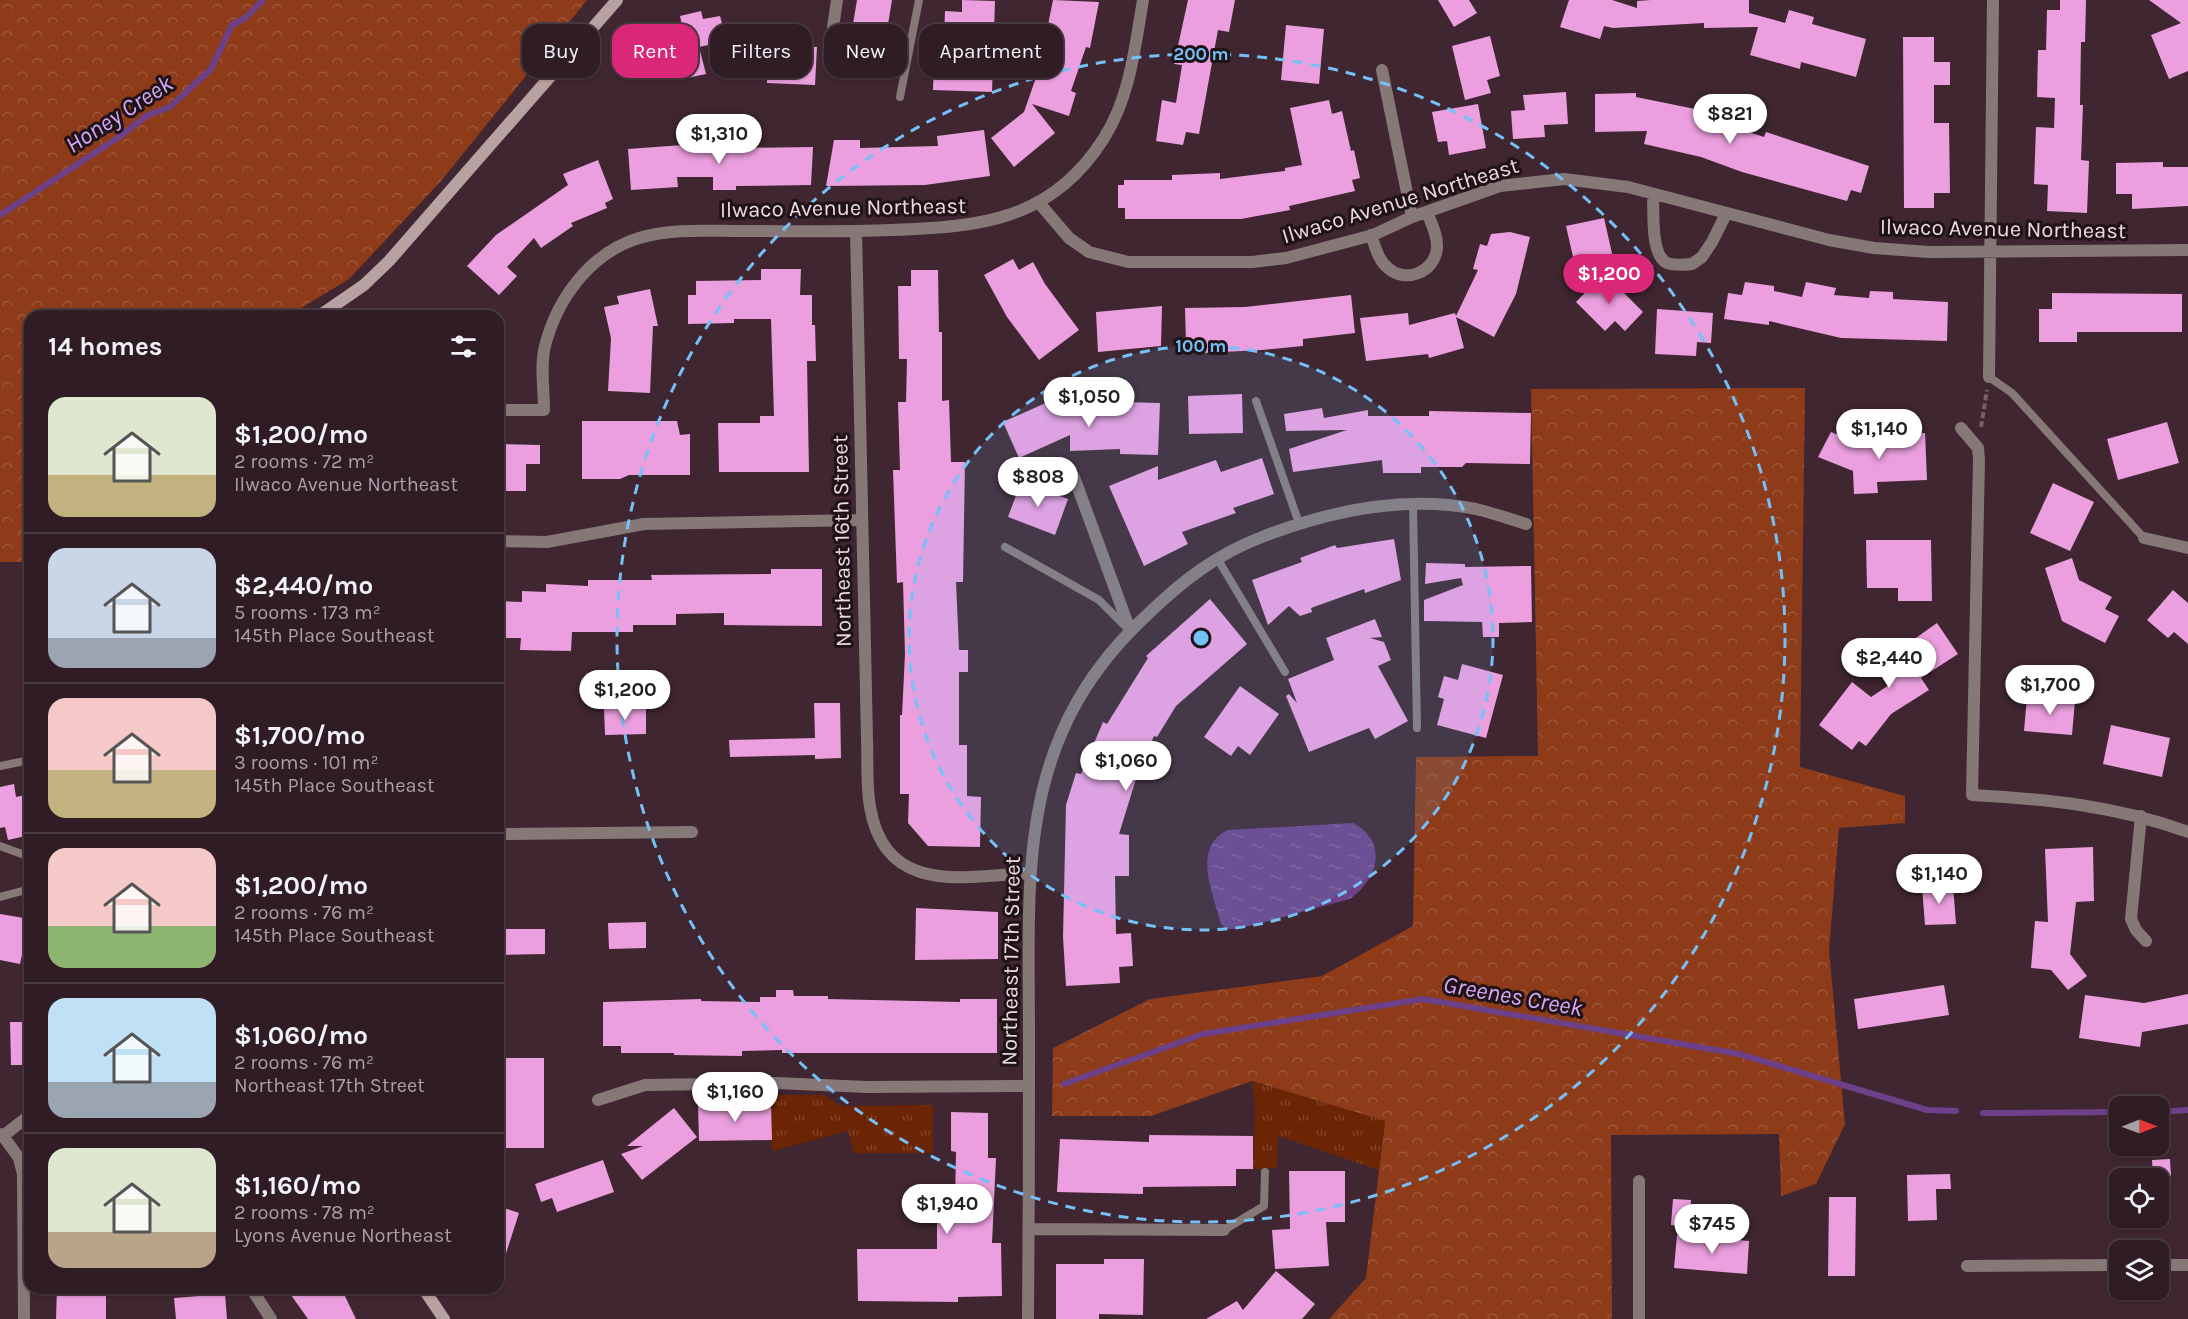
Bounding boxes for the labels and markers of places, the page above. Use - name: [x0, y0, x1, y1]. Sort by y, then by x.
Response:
- pin: $821: [1694, 94, 1766, 145]
- pin: $1,310: [670, 114, 768, 165]
- pin: $1,200: [1560, 254, 1658, 305]
- pin: $1,050: [1040, 377, 1138, 428]
- pin: $1,140: [1830, 409, 1928, 460]
- pin: $808: [1002, 457, 1074, 508]
- centre of rings: [1191, 628, 1211, 648]
- pin: $2,440: [1840, 638, 1938, 689]
- pin: $1,700: [2001, 665, 2099, 716]
- pin: $1,200: [576, 670, 674, 721]
- pin: $1,060: [1077, 741, 1175, 792]
- pin: $1,140: [1890, 854, 1988, 905]
- pin: $1,160: [686, 1072, 784, 1123]
- pin: $1,940: [898, 1184, 996, 1235]
- pin: $745: [1676, 1204, 1748, 1255]

